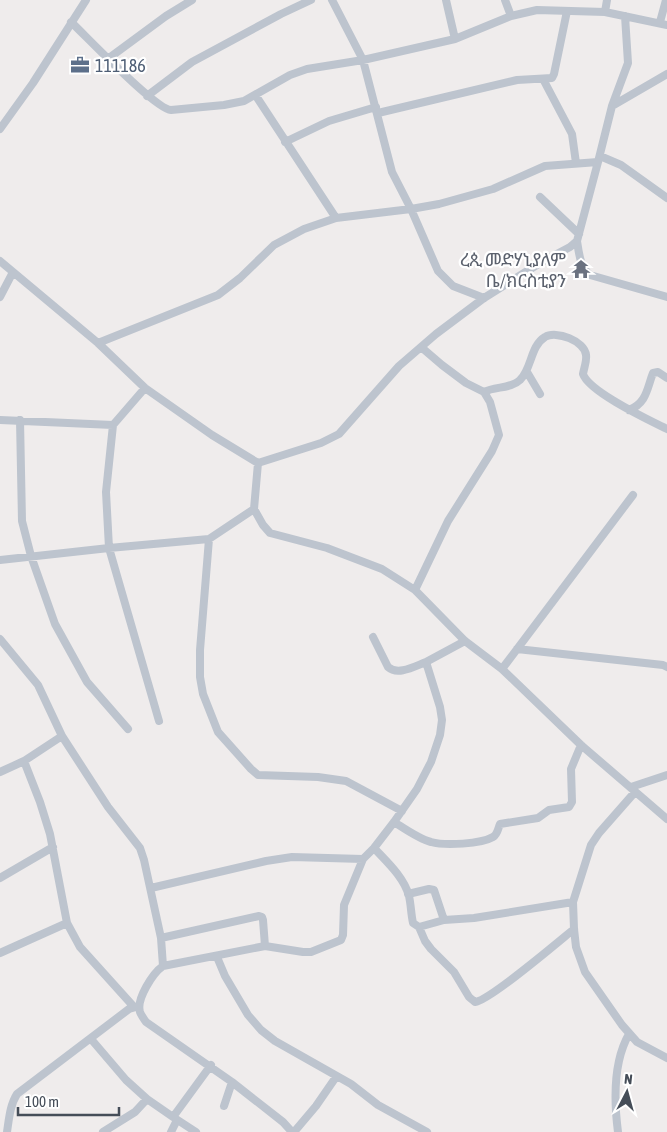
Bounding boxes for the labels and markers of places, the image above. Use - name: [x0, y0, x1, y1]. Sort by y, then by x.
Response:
- office icon: 111186: [69, 54, 91, 76]
- place label: 111186: [95, 55, 146, 76]
- place label: ረጲ መድሃኒያለም ቤ/ክርስቲያን: [460, 249, 566, 291]
- temple icon: ረጲ መድሃኒያለም ቤ/ክርስቲያን: [570, 258, 592, 280]

